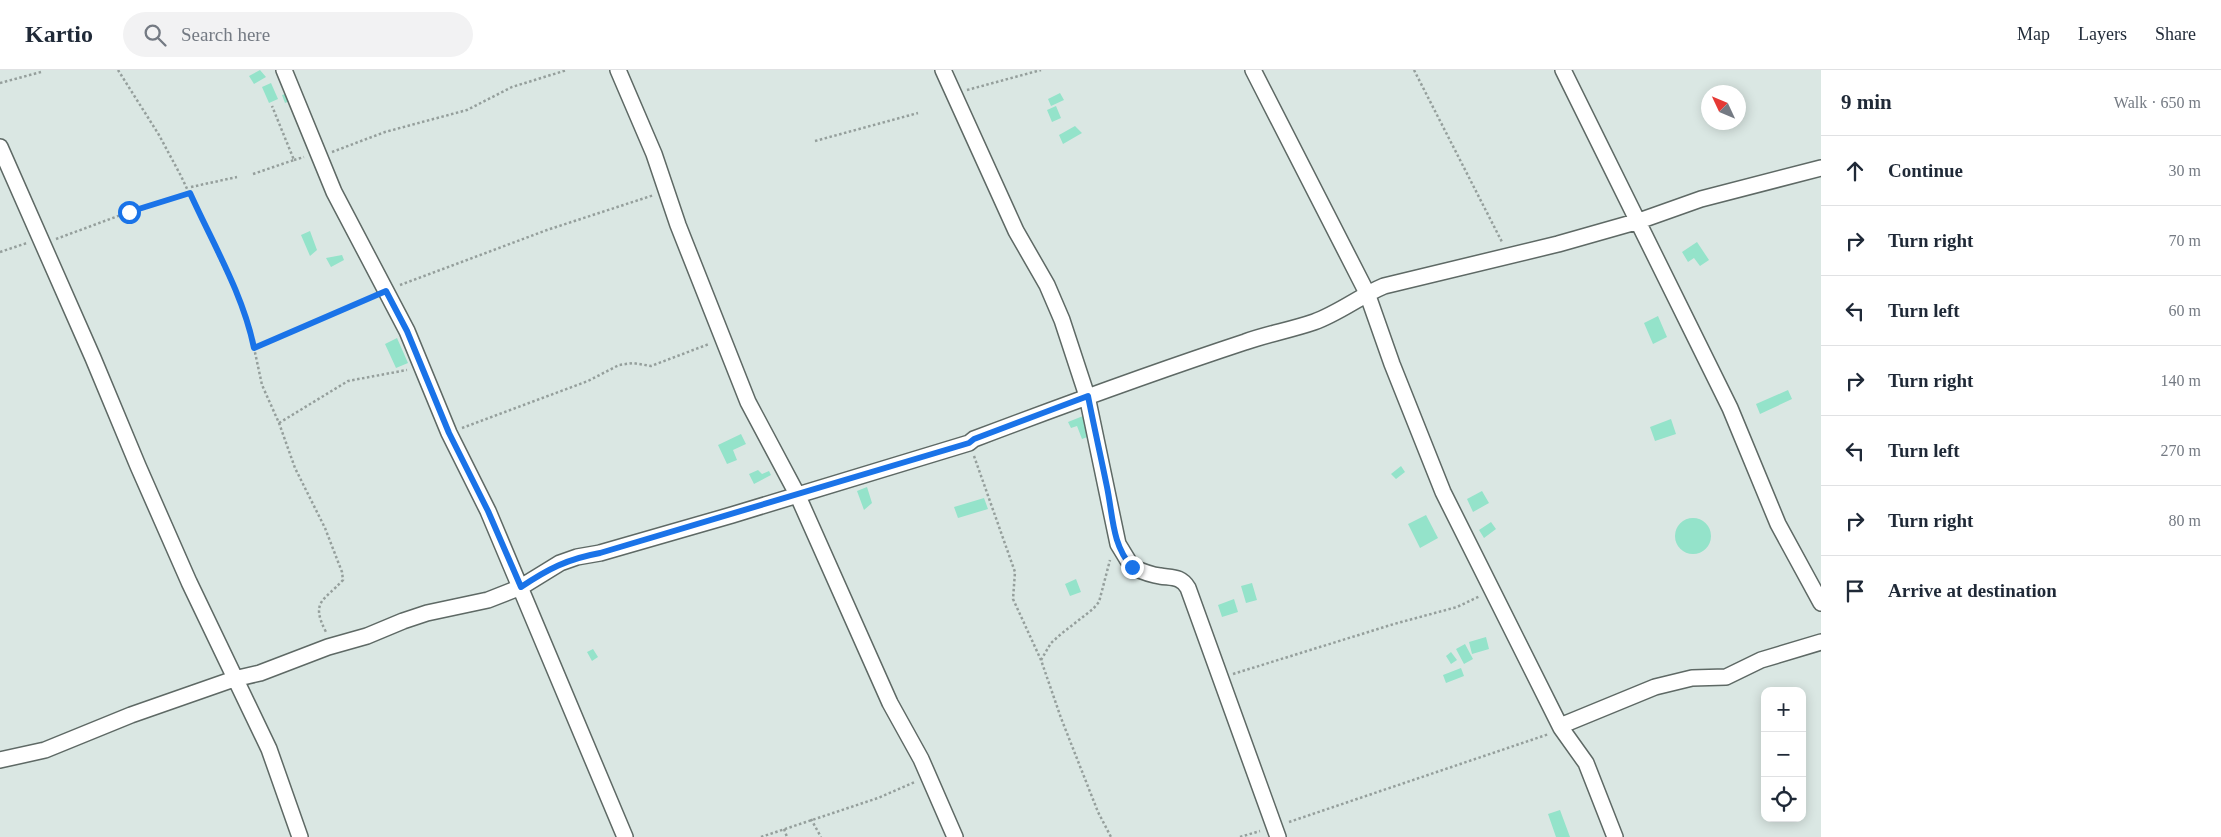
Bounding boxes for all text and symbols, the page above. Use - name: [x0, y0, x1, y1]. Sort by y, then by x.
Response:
- search box: [123, 12, 473, 57]
- text: Kartio: [25, 21, 93, 47]
- icon: search: [141, 21, 169, 49]
- text: Search here: [181, 24, 270, 45]
- text: Map: [2017, 24, 2050, 44]
- text: Layers: [2078, 24, 2127, 44]
- text: Share: [2155, 24, 2196, 44]
- north arrow: [1701, 85, 1746, 130]
- text: 9 min: [1841, 90, 1892, 114]
- text: Walk · 650 m: [2114, 94, 2201, 111]
- icon: ahead: [1841, 157, 1869, 185]
- text: Continue: [1888, 160, 1963, 181]
- text: 30 m: [2169, 162, 2201, 179]
- route start: [118, 201, 141, 224]
- icon: right: [1841, 227, 1869, 255]
- text: Turn right: [1888, 230, 1973, 251]
- text: 70 m: [2169, 232, 2201, 249]
- icon: left: [1841, 297, 1869, 325]
- text: Turn left: [1888, 300, 1960, 321]
- text: 60 m: [2169, 302, 2201, 319]
- icon: right: [1841, 367, 1869, 395]
- text: Turn right: [1888, 370, 1973, 391]
- text: 140 m: [2161, 372, 2201, 389]
- icon: left: [1841, 437, 1869, 465]
- text: Turn left: [1888, 440, 1960, 461]
- text: 270 m: [2161, 442, 2201, 459]
- icon: right: [1841, 507, 1869, 535]
- text: Turn right: [1888, 510, 1973, 531]
- text: 80 m: [2169, 512, 2201, 529]
- route end: [1121, 556, 1144, 579]
- icon: arrive: [1841, 577, 1869, 605]
- text: Arrive at destination: [1888, 580, 2057, 601]
- map controls: [1761, 687, 1806, 822]
- button: +: [1761, 687, 1806, 732]
- button: −: [1761, 732, 1806, 777]
- button: locate: [1761, 777, 1806, 822]

